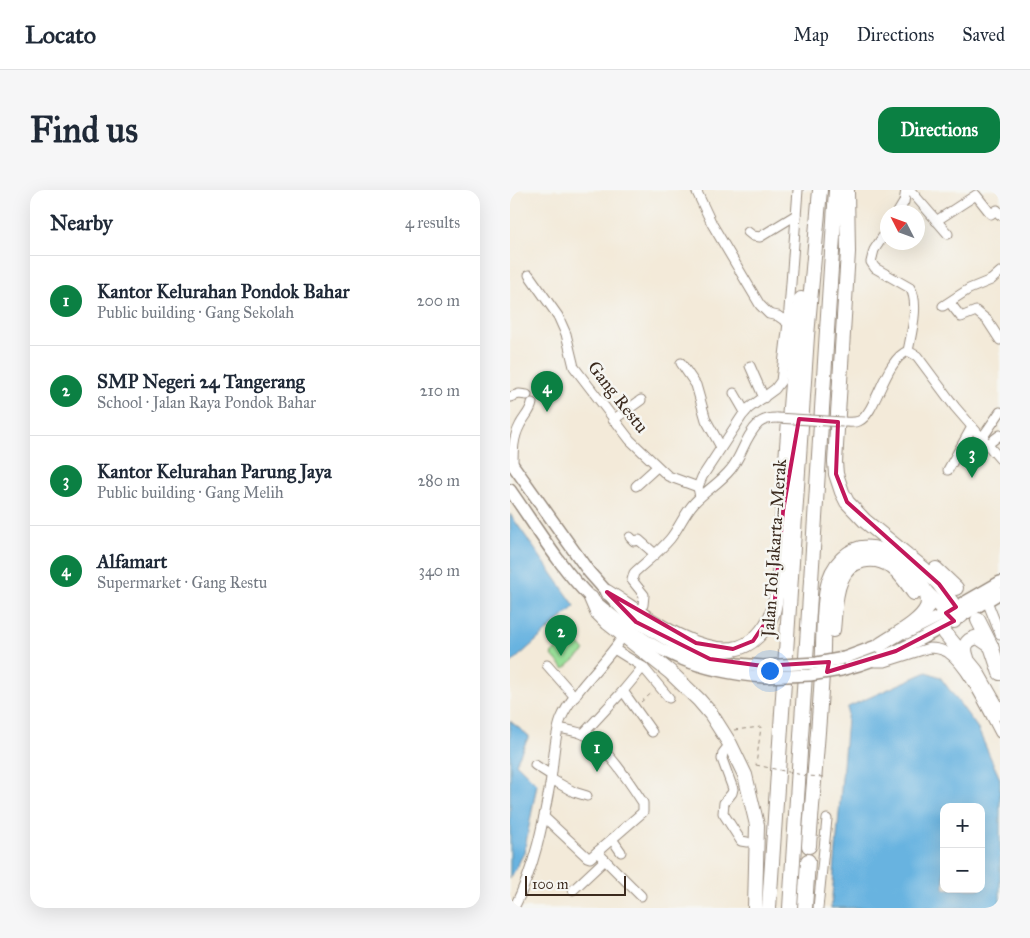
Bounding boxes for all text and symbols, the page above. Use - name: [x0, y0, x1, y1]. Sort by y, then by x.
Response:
- text: Locato: [25, 20, 96, 50]
- text: Map: [793, 24, 829, 46]
- text: Directions: [857, 24, 934, 46]
- text: Saved: [962, 24, 1005, 46]
- button: Directions: [878, 107, 1000, 153]
- text: Find us: [30, 109, 138, 152]
- north arrow: [880, 205, 925, 250]
- text: Nearby: [50, 210, 113, 236]
- text: 4 results: [405, 213, 460, 232]
- text: Kantor Kelurahan Pondok Bahar: [97, 280, 350, 303]
- text: 1: [63, 291, 69, 310]
- text: 200 m: [417, 291, 460, 310]
- text: Public building · Gang Sekolah: [97, 303, 294, 322]
- street label: Gang Restu: [582, 357, 653, 438]
- text: SMP Negeri 24 Tangerang: [97, 370, 305, 393]
- pin: 4: [531, 371, 563, 412]
- text: 2: [62, 381, 70, 400]
- text: 210 m: [420, 381, 460, 400]
- text: School · Jalan Raya Pondok Bahar: [97, 393, 316, 412]
- pin: 3: [956, 437, 988, 478]
- street label: Jalan Tol Jakarta–Merak: [757, 458, 792, 640]
- text: Kantor Kelurahan Parung Jaya: [97, 460, 332, 483]
- text: 3: [63, 471, 69, 490]
- text: 280 m: [417, 471, 460, 490]
- text: Public building · Gang Melih: [97, 483, 284, 502]
- text: Alfamart: [97, 550, 167, 573]
- text: 4: [62, 561, 70, 580]
- text: 340 m: [418, 561, 460, 580]
- text: Supermarket · Gang Restu: [97, 573, 267, 592]
- pin: 2: [545, 615, 577, 656]
- your location: [757, 658, 783, 684]
- pin: 1: [581, 731, 613, 772]
- map controls: [940, 803, 985, 893]
- button: +: [940, 803, 985, 848]
- button: −: [940, 848, 985, 893]
- scale bar: [525, 873, 626, 896]
- text: 100 m: [532, 876, 569, 893]

